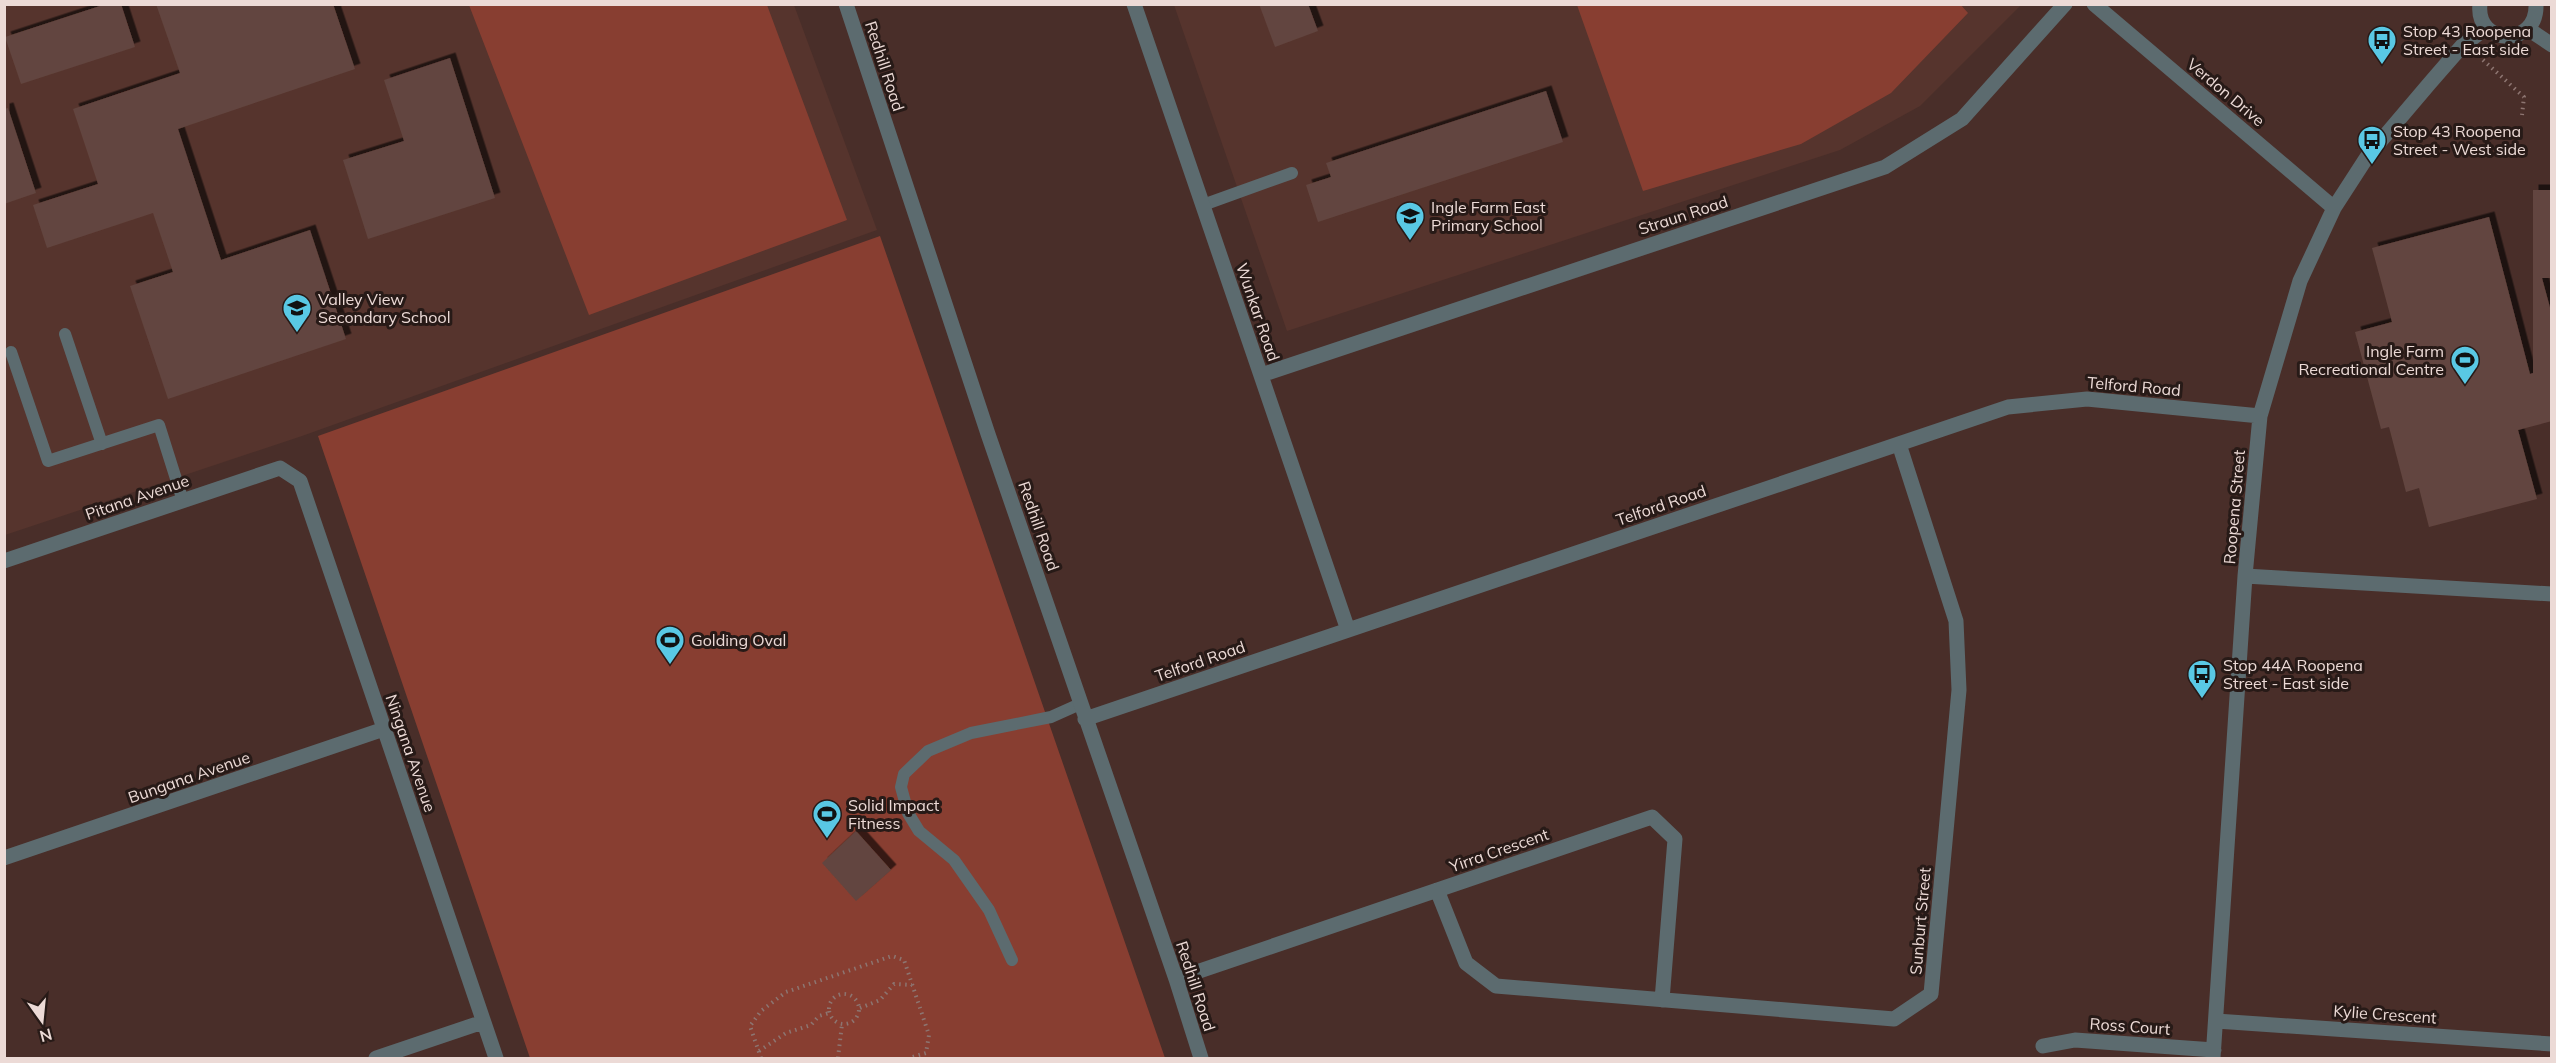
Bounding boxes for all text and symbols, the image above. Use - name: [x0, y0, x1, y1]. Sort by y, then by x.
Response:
- street label: Redhill Road: [861, 18, 909, 114]
- place label: Stop 43 Roopena Street - East side: [2403, 21, 2531, 59]
- bus stop icon: Stop 43 Roopena Street - East side: [2366, 24, 2398, 66]
- street label: Verdon Drive: [2183, 54, 2269, 130]
- place label: Stop 43 Roopena Street - West side: [2393, 121, 2526, 159]
- bus stop icon: Stop 43 Roopena Street - West side: [2356, 124, 2388, 166]
- street label: Straun Road: [1636, 191, 1730, 239]
- place label: Ingle Farm East Primary School: [1431, 197, 1546, 235]
- school or university icon: Ingle Farm East Primary School: [1394, 200, 1426, 242]
- street label: Wunkar Road: [1232, 260, 1284, 364]
- place label: Valley View Secondary School: [318, 289, 450, 327]
- school or university icon: Valley View Secondary School: [281, 292, 313, 334]
- place label: Ingle Farm Recreational Centre: [2298, 341, 2444, 379]
- sports icon: Ingle Farm Recreational Centre: [2449, 344, 2481, 386]
- street label: Telford Road: [2086, 372, 2182, 400]
- street label: Roopena Street: [2219, 449, 2249, 565]
- street label: Pitana Avenue: [83, 470, 191, 524]
- street label: Redhill Road: [1014, 479, 1064, 573]
- street label: Telford Road: [1613, 480, 1709, 530]
- sports icon: Golding Oval: [654, 624, 686, 666]
- place label: Golding Oval: [691, 630, 786, 650]
- street label: Telford Road: [1152, 636, 1248, 686]
- place label: Stop 44A Roopena Street - East side: [2223, 655, 2363, 693]
- bus stop icon: Stop 44A Roopena Street - East side: [2186, 658, 2218, 700]
- street label: Ningana Avenue: [381, 691, 441, 815]
- street label: Bungana Avenue: [125, 747, 253, 807]
- place label: Solid Impact Fitness: [848, 795, 940, 833]
- sports icon: Solid Impact Fitness: [811, 798, 843, 840]
- street label: Yirra Crescent: [1446, 824, 1552, 877]
- street label: Sunburt Street: [1905, 866, 1935, 976]
- street label: Redhill Road: [1172, 938, 1220, 1034]
- north arrow: [12, 991, 72, 1051]
- street label: Kylie Crescent: [2333, 1000, 2438, 1028]
- street label: Ross Court: [2089, 1013, 2171, 1039]
- text: N: [37, 1024, 54, 1047]

